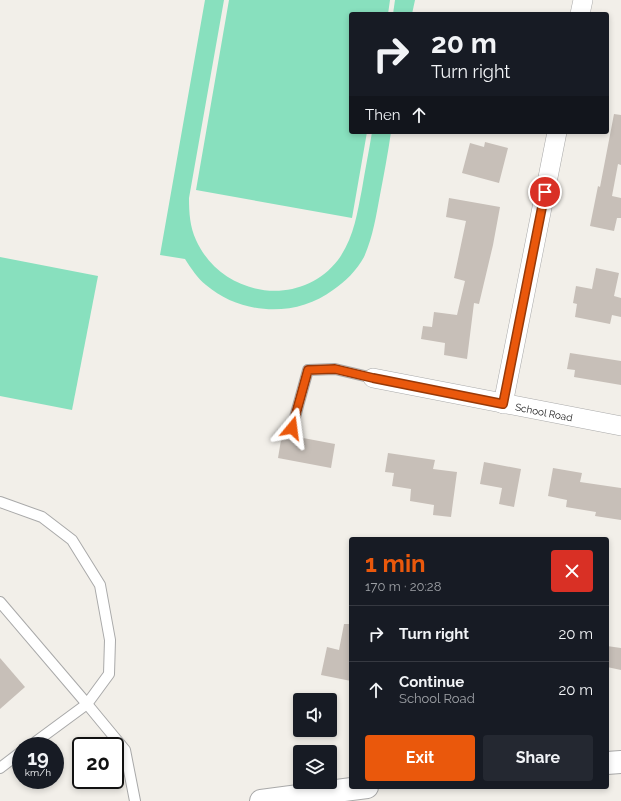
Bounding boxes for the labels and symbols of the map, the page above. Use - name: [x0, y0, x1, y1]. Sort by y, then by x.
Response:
- pin: [528, 175, 562, 209]
- street label: School Road: [514, 402, 574, 423]
- position arrow: [271, 407, 313, 449]
- speed limit sign: 20: [72, 737, 124, 789]

